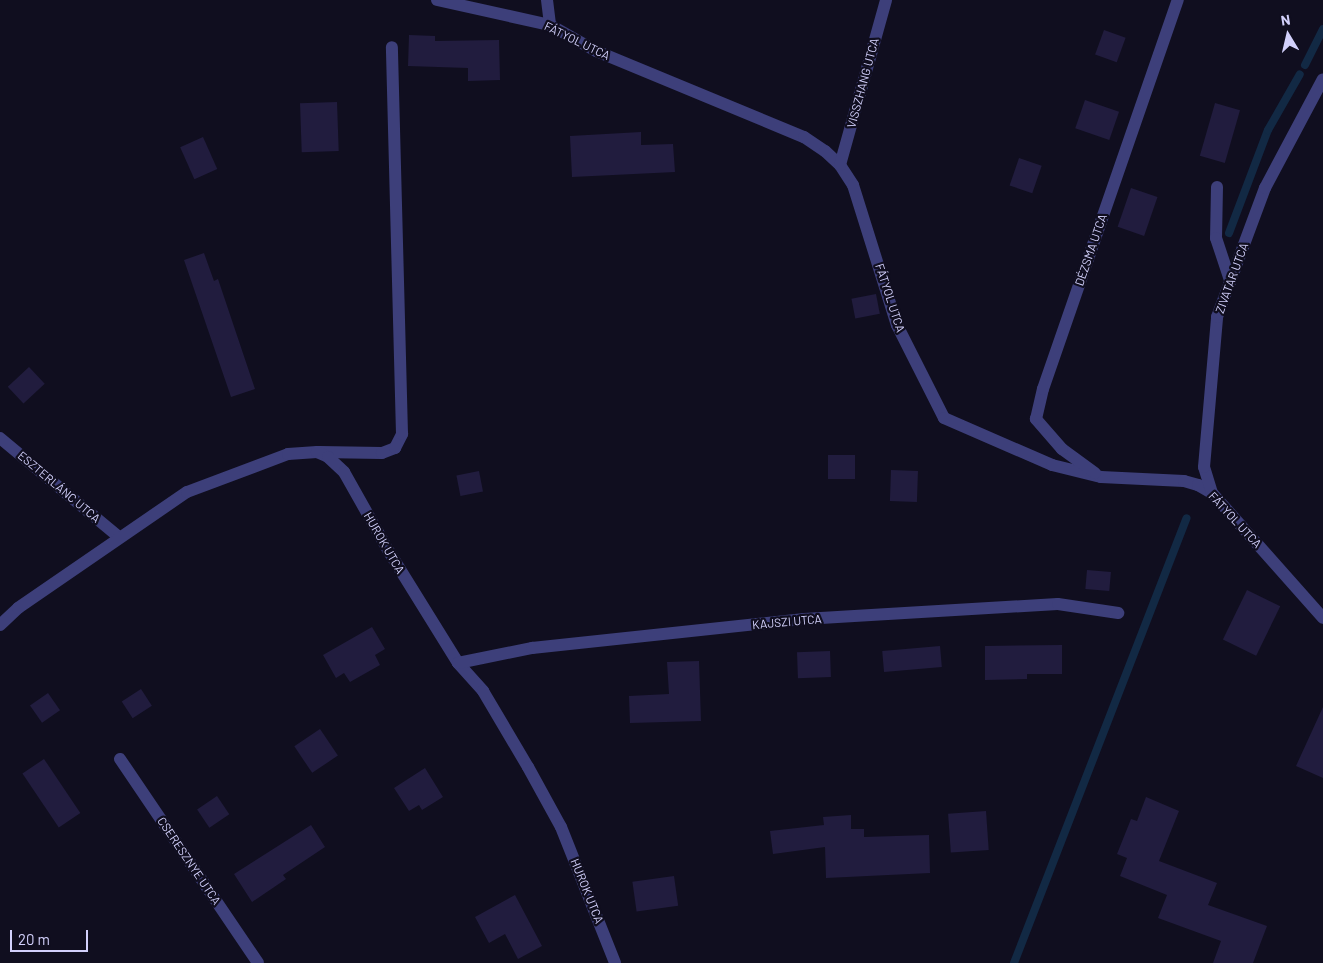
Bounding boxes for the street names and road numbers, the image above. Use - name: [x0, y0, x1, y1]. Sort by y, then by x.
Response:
- street label: FÁTYOL UTCA: [542, 19, 612, 63]
- street label: VISSZHANG UTCA: [844, 36, 882, 130]
- street label: DÉZSMA UTCA: [1072, 212, 1110, 288]
- street label: ZIVATAR UTCA: [1213, 241, 1251, 315]
- street label: FÁTYOL UTCA: [872, 262, 908, 334]
- street label: ESZTERLÁNC UTCA: [15, 448, 103, 526]
- street label: FÁTYOL UTCA: [1205, 489, 1265, 551]
- street label: HUROK UTCA: [361, 510, 407, 576]
- street label: KAJSZI UTCA: [752, 612, 822, 632]
- street label: CSERESZNYE UTCA: [154, 814, 224, 908]
- street label: HUROK UTCA: [567, 856, 607, 926]

